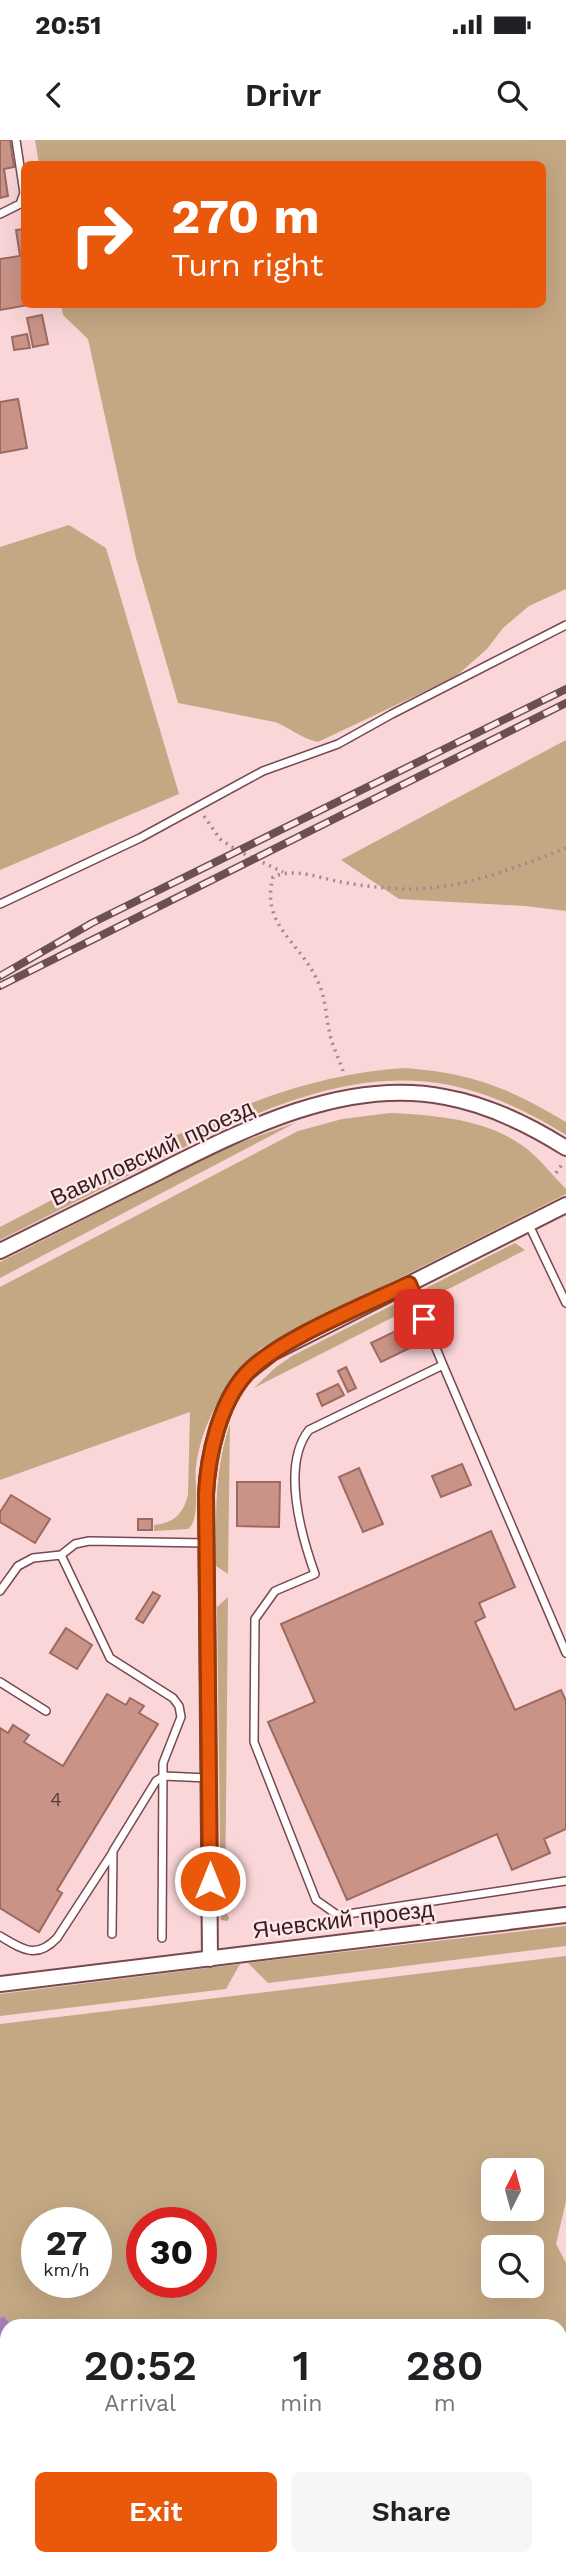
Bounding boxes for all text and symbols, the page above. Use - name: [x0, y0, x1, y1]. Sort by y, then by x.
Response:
- text: 20:51: [35, 10, 101, 40]
- icon: back: [35, 76, 73, 114]
- text: Drivr: [245, 76, 321, 114]
- icon: search: [493, 76, 531, 114]
- text: 270 m: [171, 187, 320, 245]
- icon: right: [56, 189, 147, 280]
- text: Turn right: [171, 246, 323, 284]
- street label: Вавиловский проезд: [46, 1094, 258, 1212]
- pin: [394, 1289, 454, 1349]
- icon: arrive: [405, 1300, 443, 1338]
- house number: 4: [50, 1788, 62, 1811]
- position arrow: [173, 1844, 247, 1918]
- street label: Ячевский проезд: [251, 1895, 436, 1945]
- north arrow: [481, 2158, 544, 2221]
- map controls: [481, 2158, 544, 2298]
- speed limit sign: 30: [126, 2207, 217, 2298]
- text: 27: [46, 2222, 87, 2264]
- button: search: [481, 2235, 544, 2298]
- text: km/h: [43, 2259, 90, 2280]
- text: 20:52: [83, 2341, 197, 2390]
- text: 1: [293, 2341, 310, 2390]
- text: 280: [406, 2341, 484, 2390]
- text: Arrival: [104, 2390, 176, 2417]
- text: min: [280, 2390, 322, 2417]
- text: m: [434, 2390, 456, 2417]
- button: Exit: [35, 2472, 277, 2552]
- button: Share: [291, 2472, 532, 2552]

